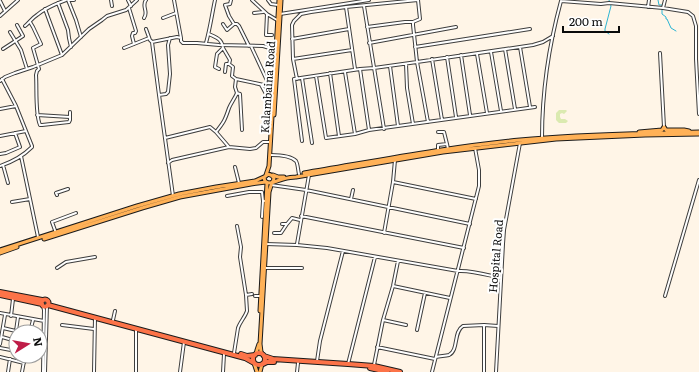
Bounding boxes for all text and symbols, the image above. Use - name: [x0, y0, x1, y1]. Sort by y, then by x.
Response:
- scale bar: [563, 8, 619, 34]
- text: 200 m: [569, 12, 603, 30]
- street label: Kalambaina Road: [256, 40, 278, 134]
- street label: Hospital Road: [484, 219, 506, 293]
- north arrow: [8, 324, 48, 364]
- text: N: [30, 336, 48, 348]

